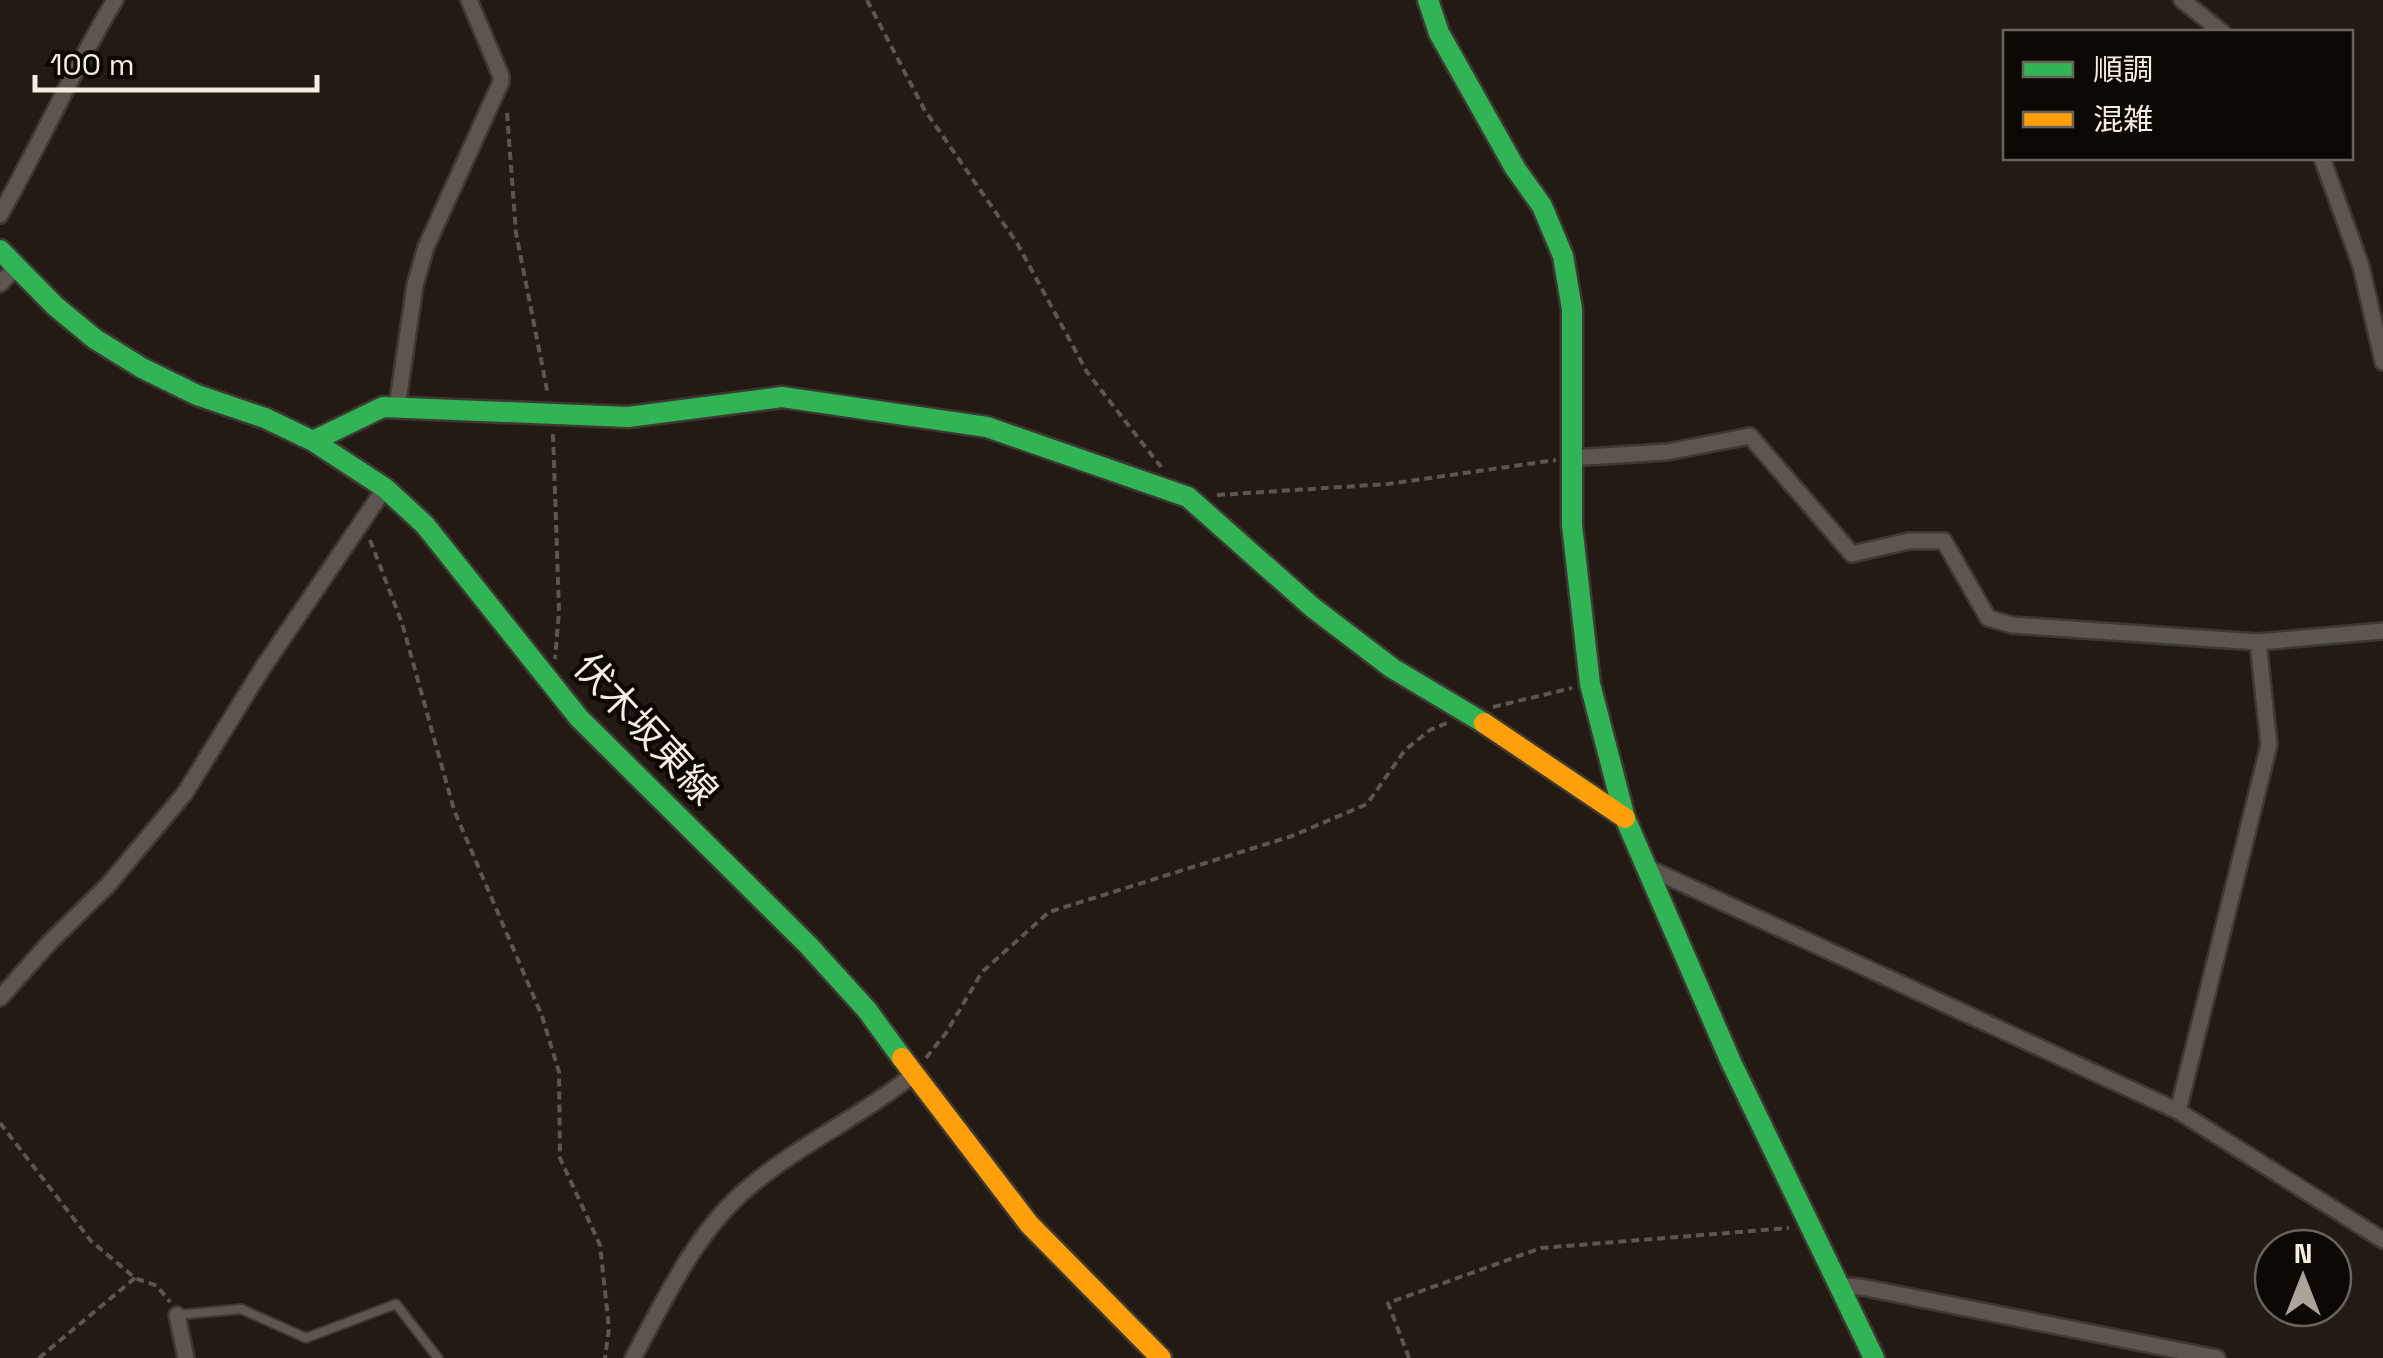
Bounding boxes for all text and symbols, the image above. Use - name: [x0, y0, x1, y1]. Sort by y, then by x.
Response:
- scale bar: [35, 30, 318, 92]
- legend: [2003, 30, 2353, 160]
- text: 100 m: [50, 45, 135, 84]
- text: 順調: [2093, 50, 2153, 89]
- text: 混雑: [2093, 100, 2153, 139]
- street label: 伏木坂東線: [564, 643, 728, 815]
- north arrow: [2253, 1228, 2353, 1328]
- text: N: [2294, 1235, 2312, 1271]

